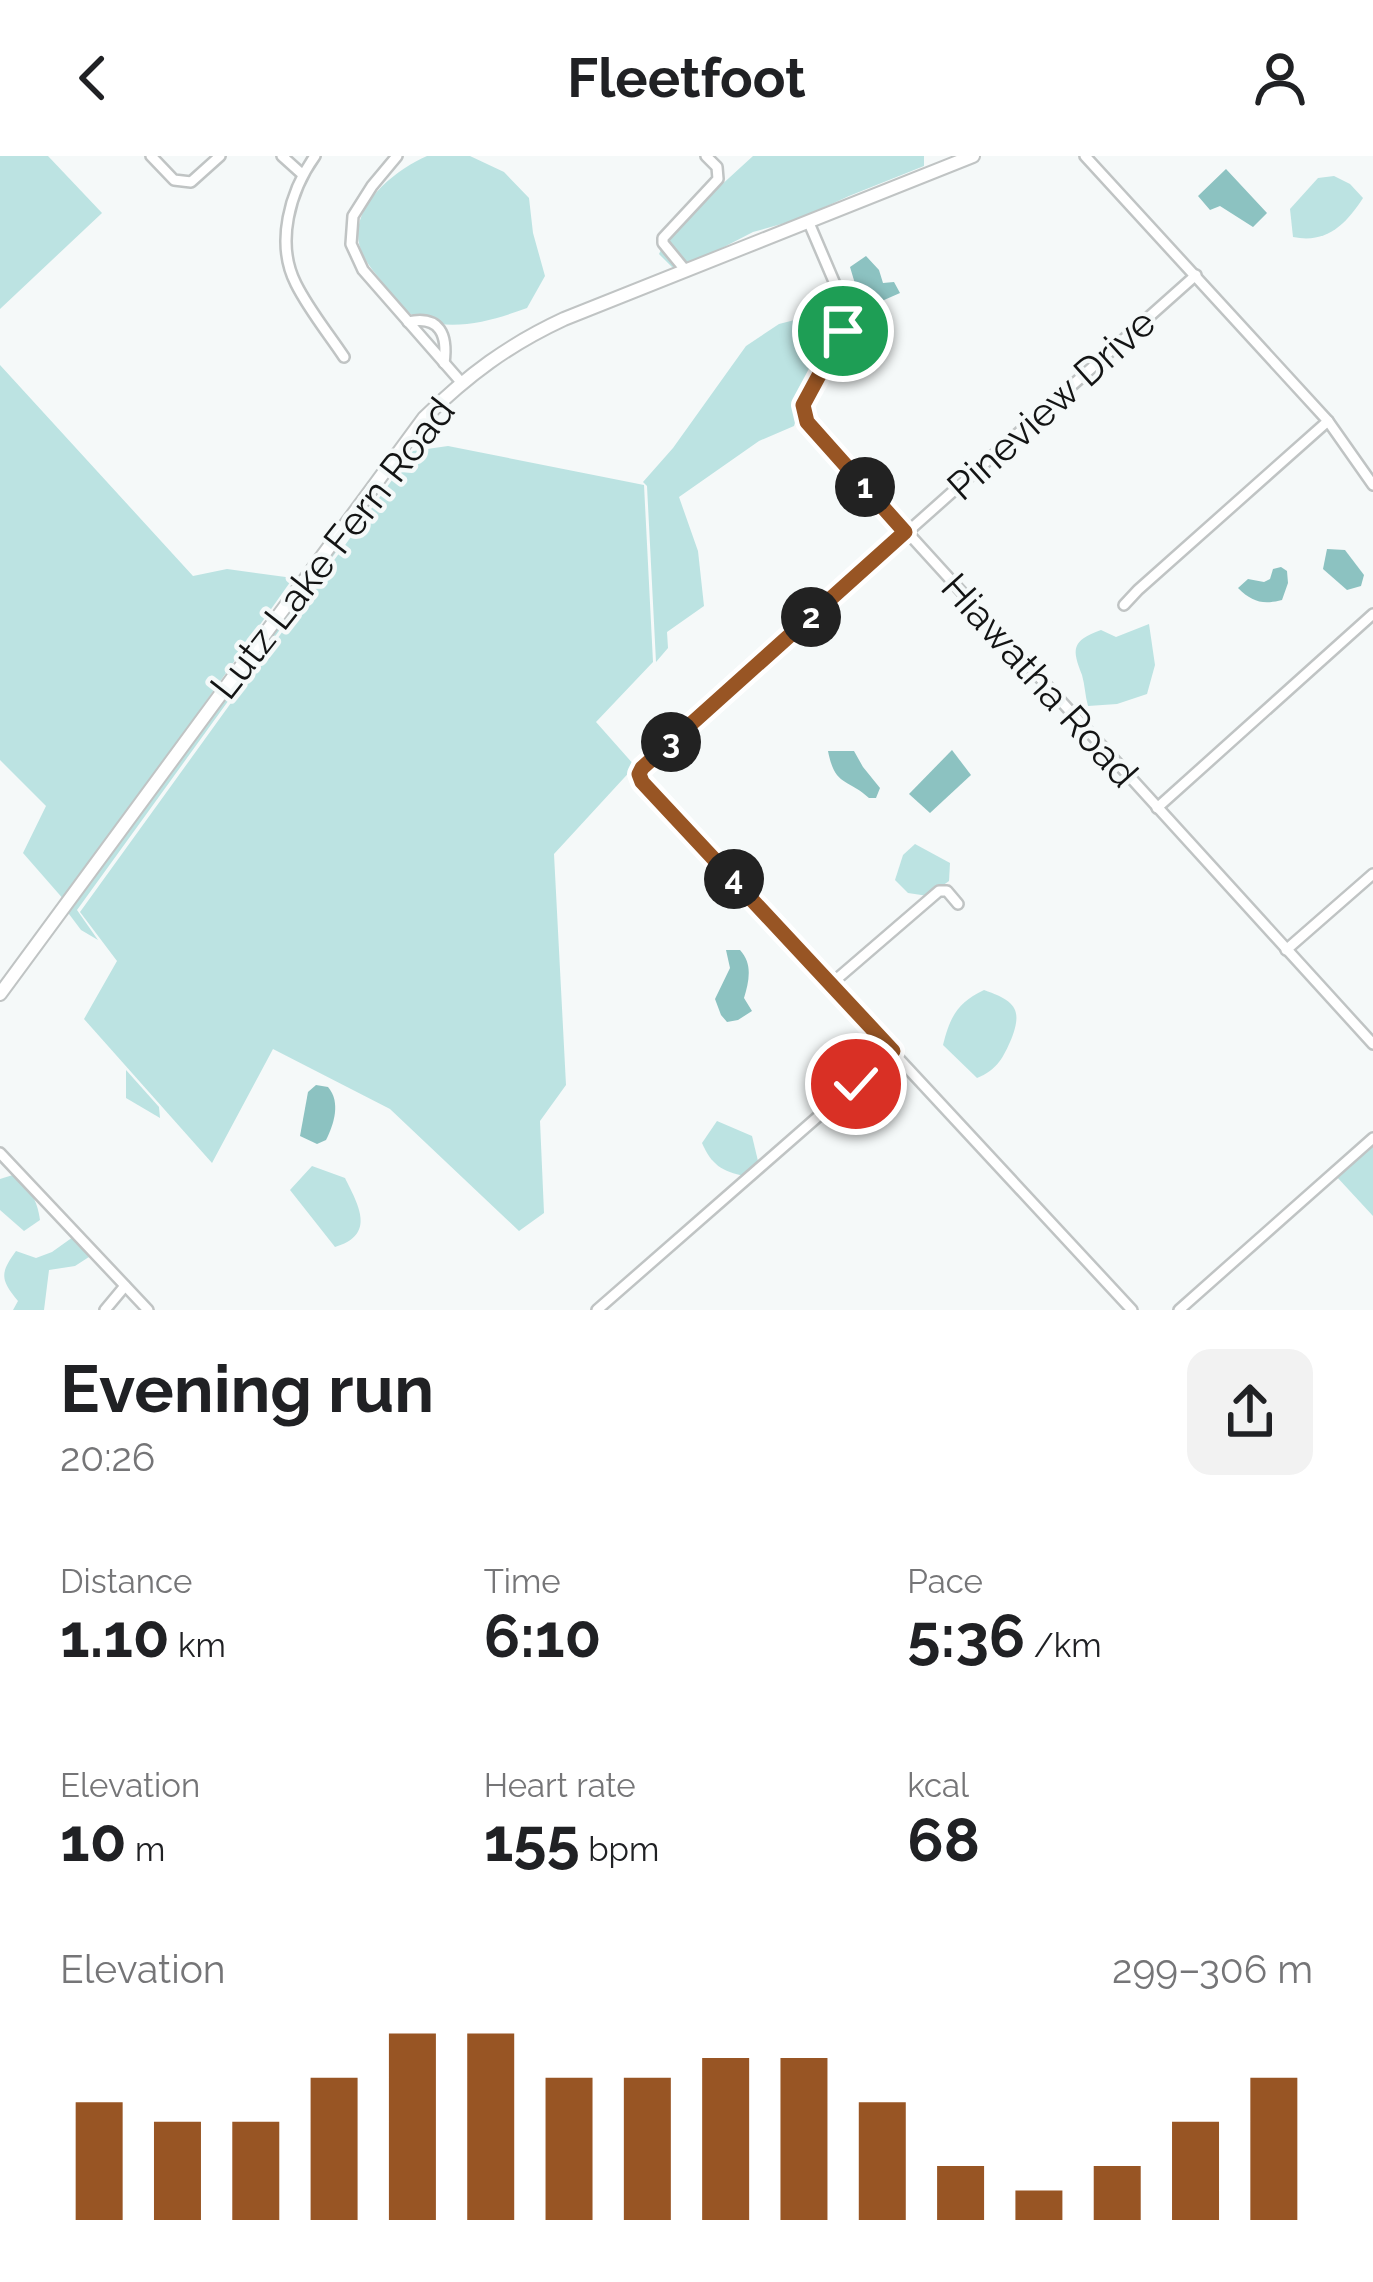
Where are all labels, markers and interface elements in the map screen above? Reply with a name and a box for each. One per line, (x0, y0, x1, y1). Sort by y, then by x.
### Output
icon: back (60, 45, 126, 111)
icon: person (1247, 45, 1313, 111)
text: Fleetfoot (567, 46, 806, 110)
pin (792, 280, 894, 382)
icon: arrive (810, 298, 876, 364)
street label: Pineview Drive (938, 299, 1164, 509)
street label: Lutz Lake Fern Road (200, 388, 464, 708)
pin: 1 (835, 457, 895, 517)
text: 1 (857, 467, 873, 506)
street label: Hiawatha Road (932, 564, 1148, 796)
pin: 2 (781, 587, 841, 647)
text: 2 (802, 597, 820, 636)
pin: 3 (641, 712, 701, 772)
text: 3 (662, 722, 680, 761)
pin: 4 (704, 849, 764, 909)
text: 4 (725, 859, 743, 898)
pin (805, 1033, 907, 1135)
icon: check (823, 1051, 889, 1117)
button: share (1187, 1349, 1313, 1475)
text: Evening run (60, 1350, 434, 1427)
text: 20:26 (60, 1434, 155, 1480)
text: Distance (60, 1562, 192, 1601)
text: Time (484, 1562, 561, 1601)
text: Pace (907, 1562, 983, 1601)
text: 1.10 (60, 1601, 170, 1671)
text: 6:10 (484, 1601, 601, 1671)
text: 5:36 (907, 1601, 1025, 1671)
text: km (170, 1626, 226, 1665)
text: /km (1025, 1626, 1101, 1665)
text: Elevation (60, 1766, 200, 1805)
text: Heart rate (484, 1766, 636, 1805)
text: kcal (907, 1766, 969, 1805)
text: 10 (60, 1805, 126, 1875)
text: 155 (484, 1805, 580, 1875)
text: 68 (907, 1805, 980, 1875)
text: m (126, 1830, 165, 1869)
text: bpm (580, 1830, 659, 1869)
text: Elevation (60, 1946, 226, 1992)
text: 299–306 m (1112, 1946, 1313, 1992)

